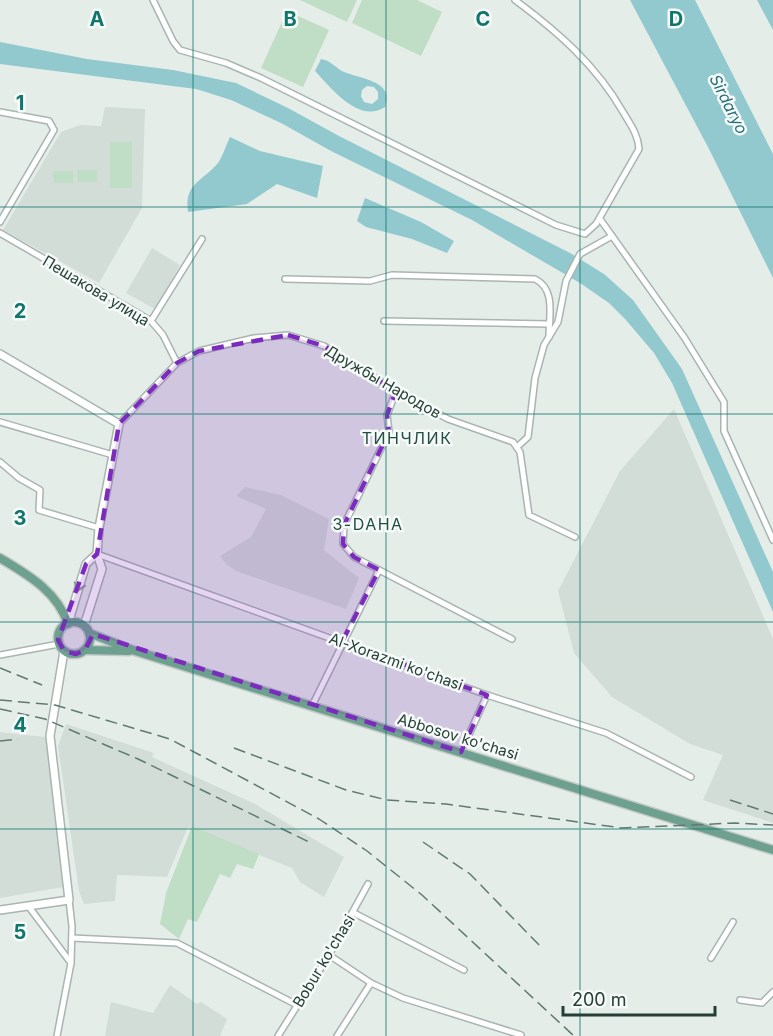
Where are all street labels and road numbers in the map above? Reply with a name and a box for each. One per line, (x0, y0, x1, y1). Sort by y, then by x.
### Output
street label: Пешакова улица (39, 251, 153, 330)
street label: Дружбы Народов (322, 341, 445, 422)
street label: Al-Xorazmi ko'chasi (327, 629, 466, 695)
street label: Abbosov ko'chasi (395, 709, 521, 764)
street label: Bobur ko'chasi (288, 911, 359, 1011)

